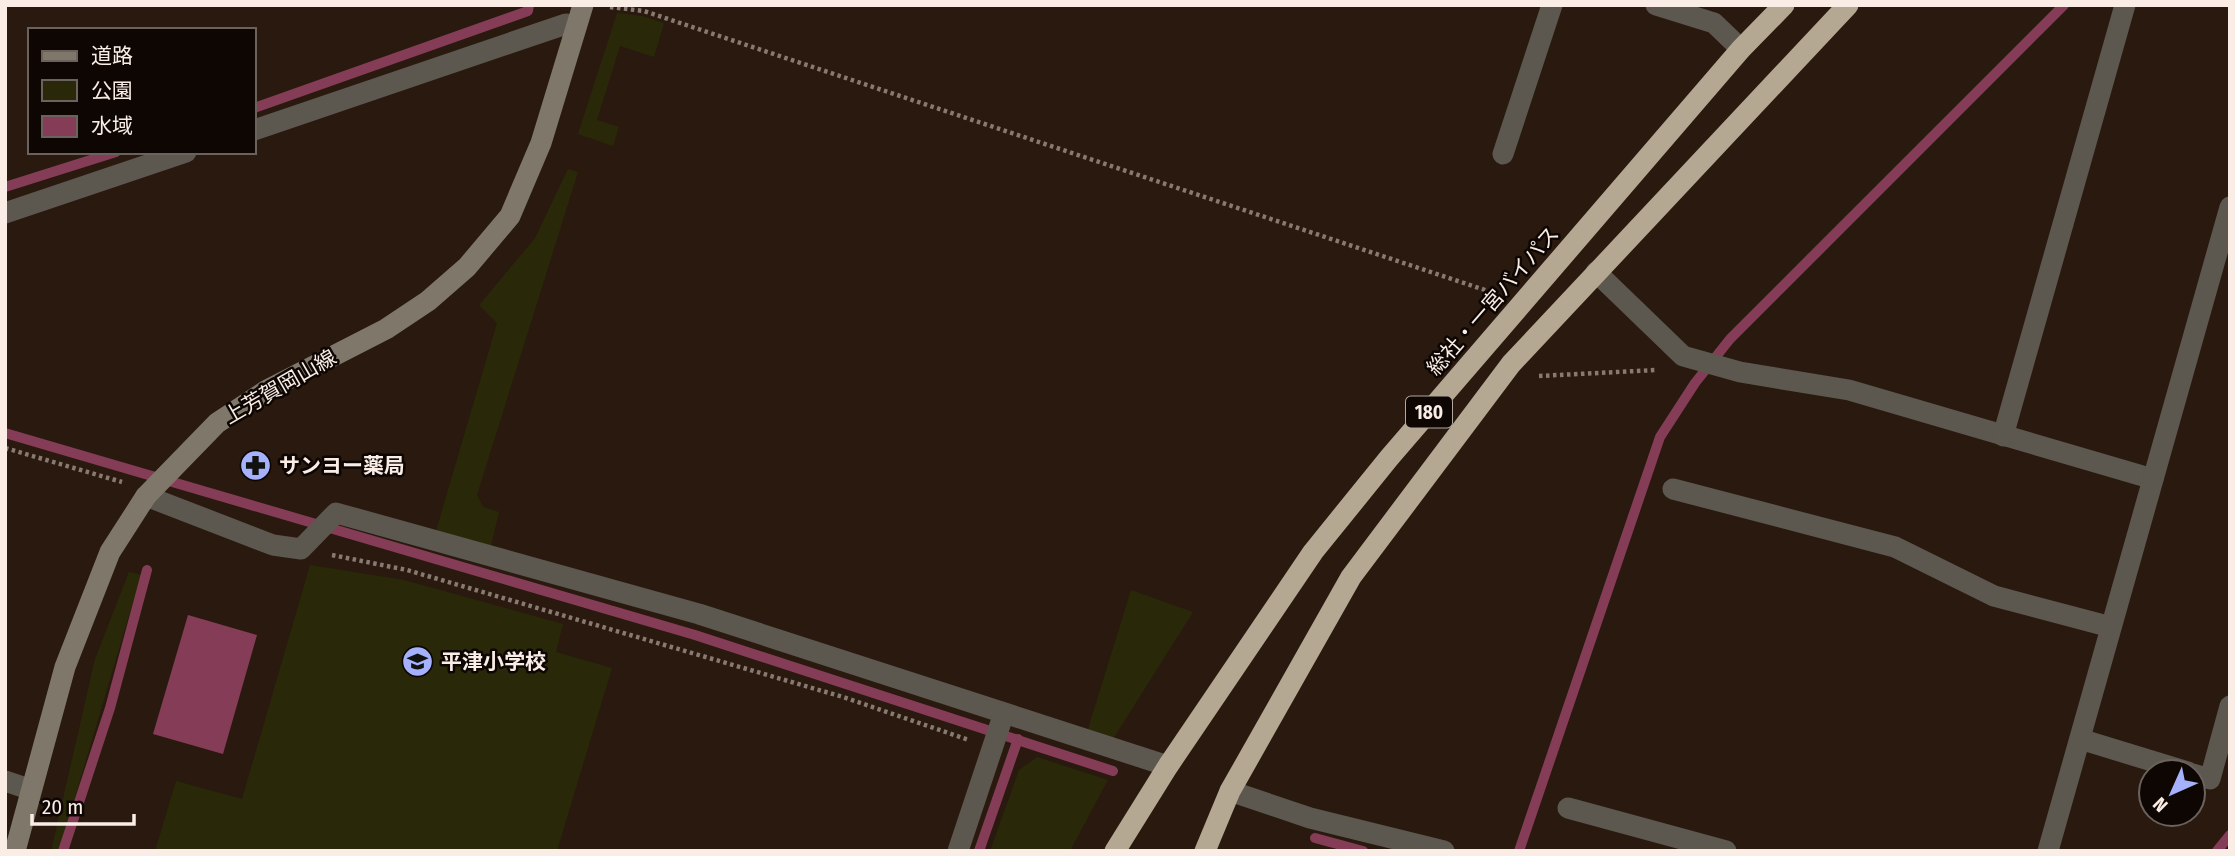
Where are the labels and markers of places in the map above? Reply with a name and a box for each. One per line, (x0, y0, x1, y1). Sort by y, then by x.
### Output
pharmacy icon: サンヨー薬局 (239, 449, 273, 483)
place label: サンヨー薬局 (279, 453, 405, 479)
school or university icon: 平津小学校 (401, 645, 435, 679)
place label: 平津小学校 (441, 649, 546, 675)

